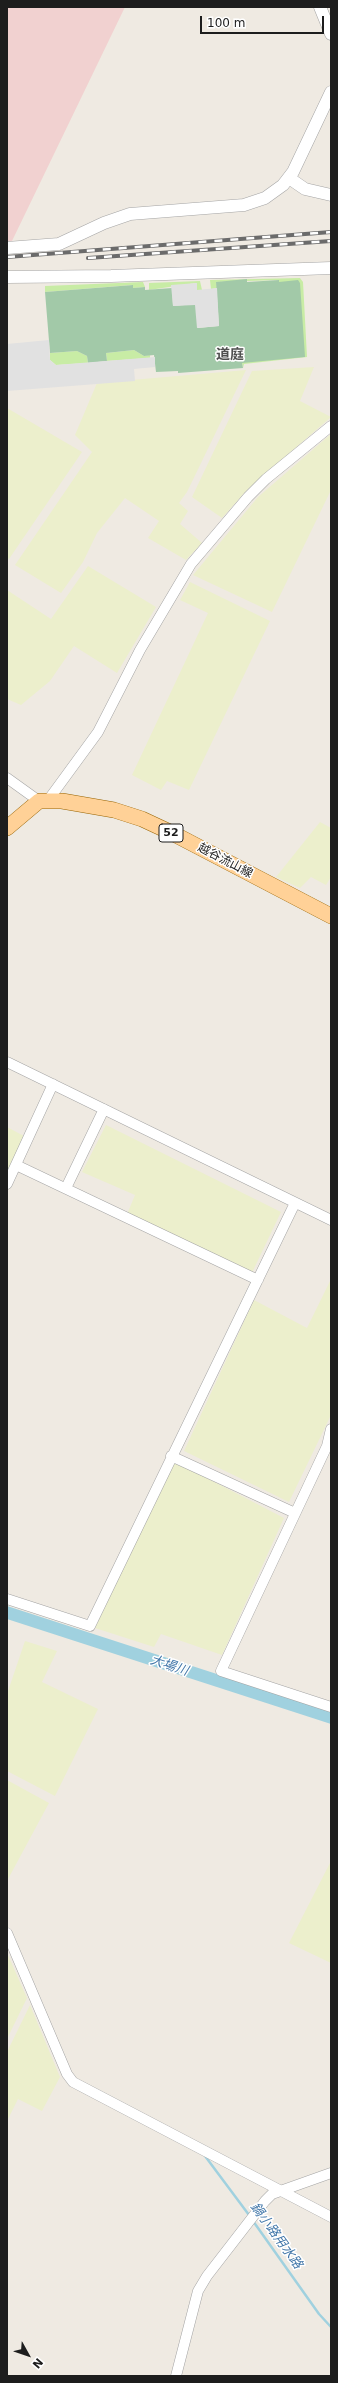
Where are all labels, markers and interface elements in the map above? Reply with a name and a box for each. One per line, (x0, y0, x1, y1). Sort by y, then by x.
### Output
scale bar (202, 8, 326, 34)
text: 100 m (207, 16, 245, 30)
district label: 道庭 (216, 347, 244, 363)
road number: 52 (159, 824, 183, 842)
street label: 越谷流山線 (195, 841, 255, 881)
water label: 大場川 (148, 1653, 190, 1679)
water label: 鍋小路用水路 (247, 2200, 305, 2272)
north arrow (8, 2335, 48, 2375)
text: N (30, 2355, 46, 2371)

